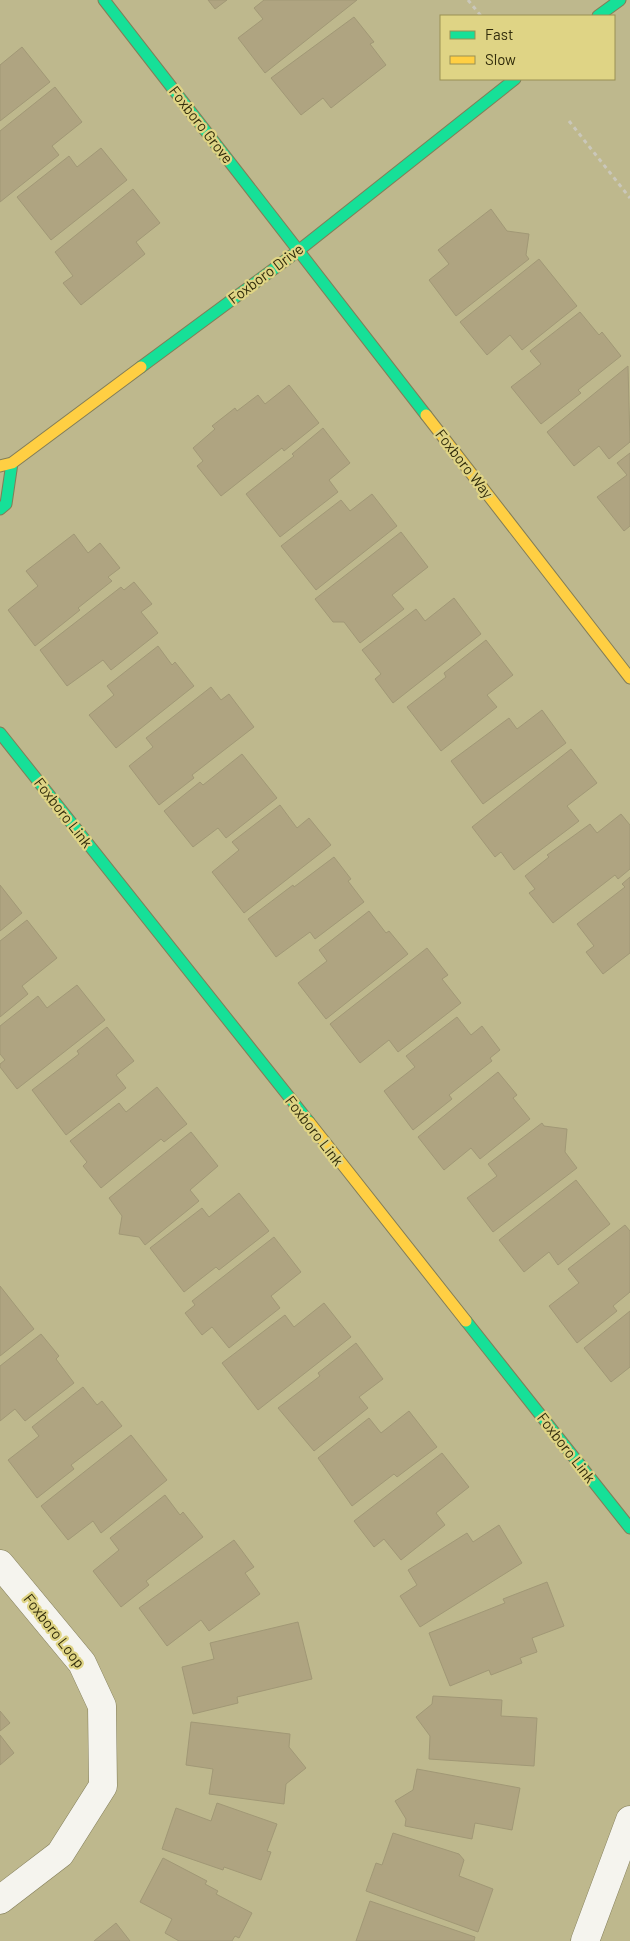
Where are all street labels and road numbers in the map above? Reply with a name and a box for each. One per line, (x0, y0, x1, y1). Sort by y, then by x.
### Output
street label: Foxboro Grove (166, 82, 238, 167)
street label: Foxboro Drive (224, 239, 306, 307)
street label: Foxboro Way (432, 425, 497, 502)
street label: Foxboro Link (31, 774, 97, 851)
street label: Foxboro Link (282, 1092, 348, 1169)
street label: Foxboro Link (534, 1409, 600, 1486)
street label: Foxboro Loop (20, 1590, 89, 1671)

